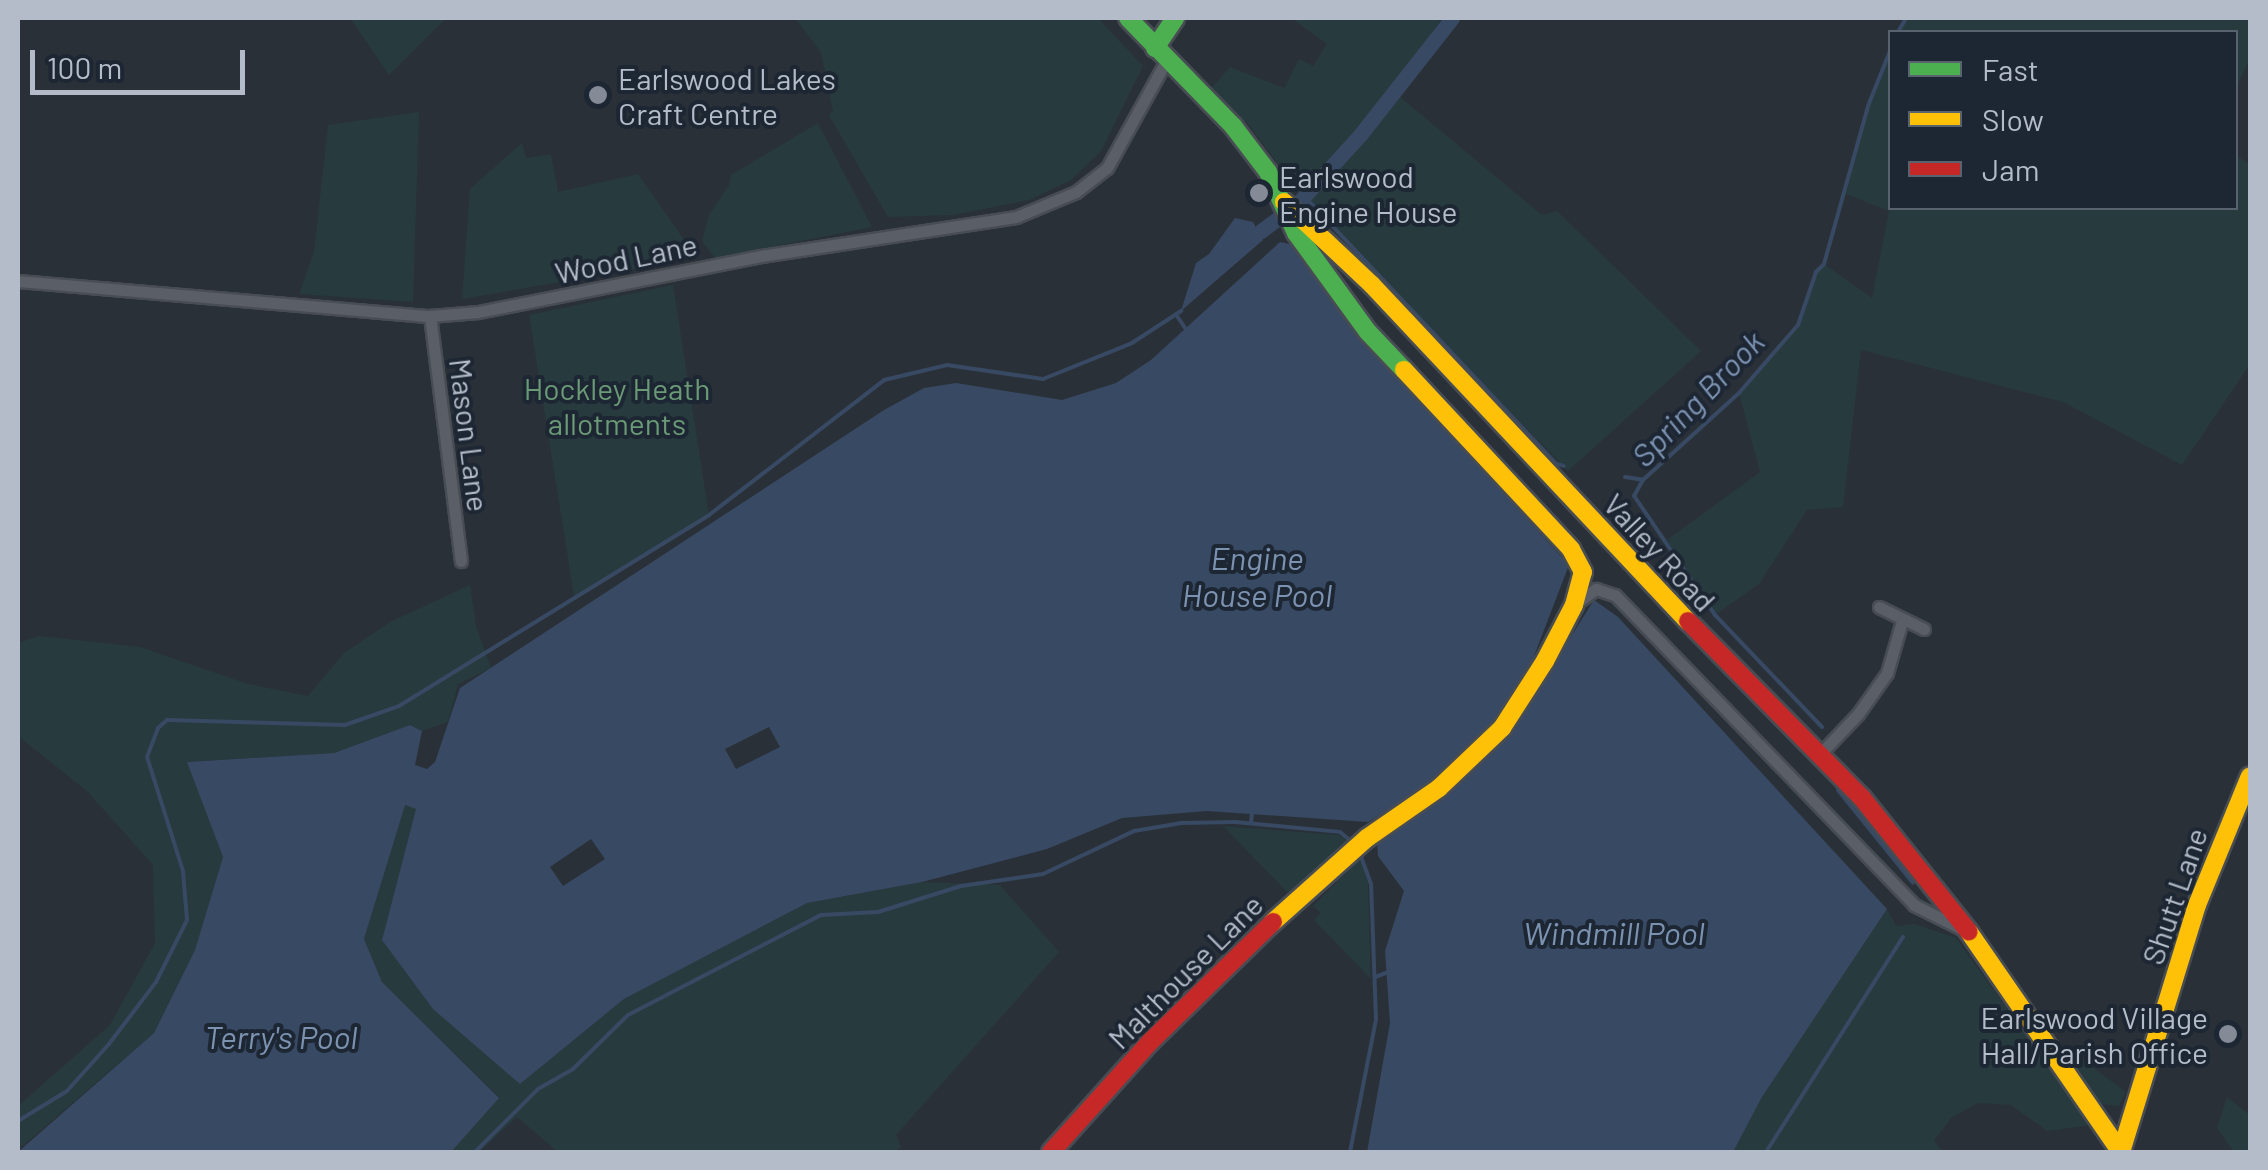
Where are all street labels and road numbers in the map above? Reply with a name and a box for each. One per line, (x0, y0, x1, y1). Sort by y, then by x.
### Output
street label: Wood Lane (552, 225, 700, 291)
street label: Mason Lane (443, 356, 497, 514)
street label: Valley Road (1597, 486, 1723, 618)
street label: Shutt Lane (2134, 823, 2214, 969)
street label: Malthouse Lane (1100, 886, 1270, 1056)

